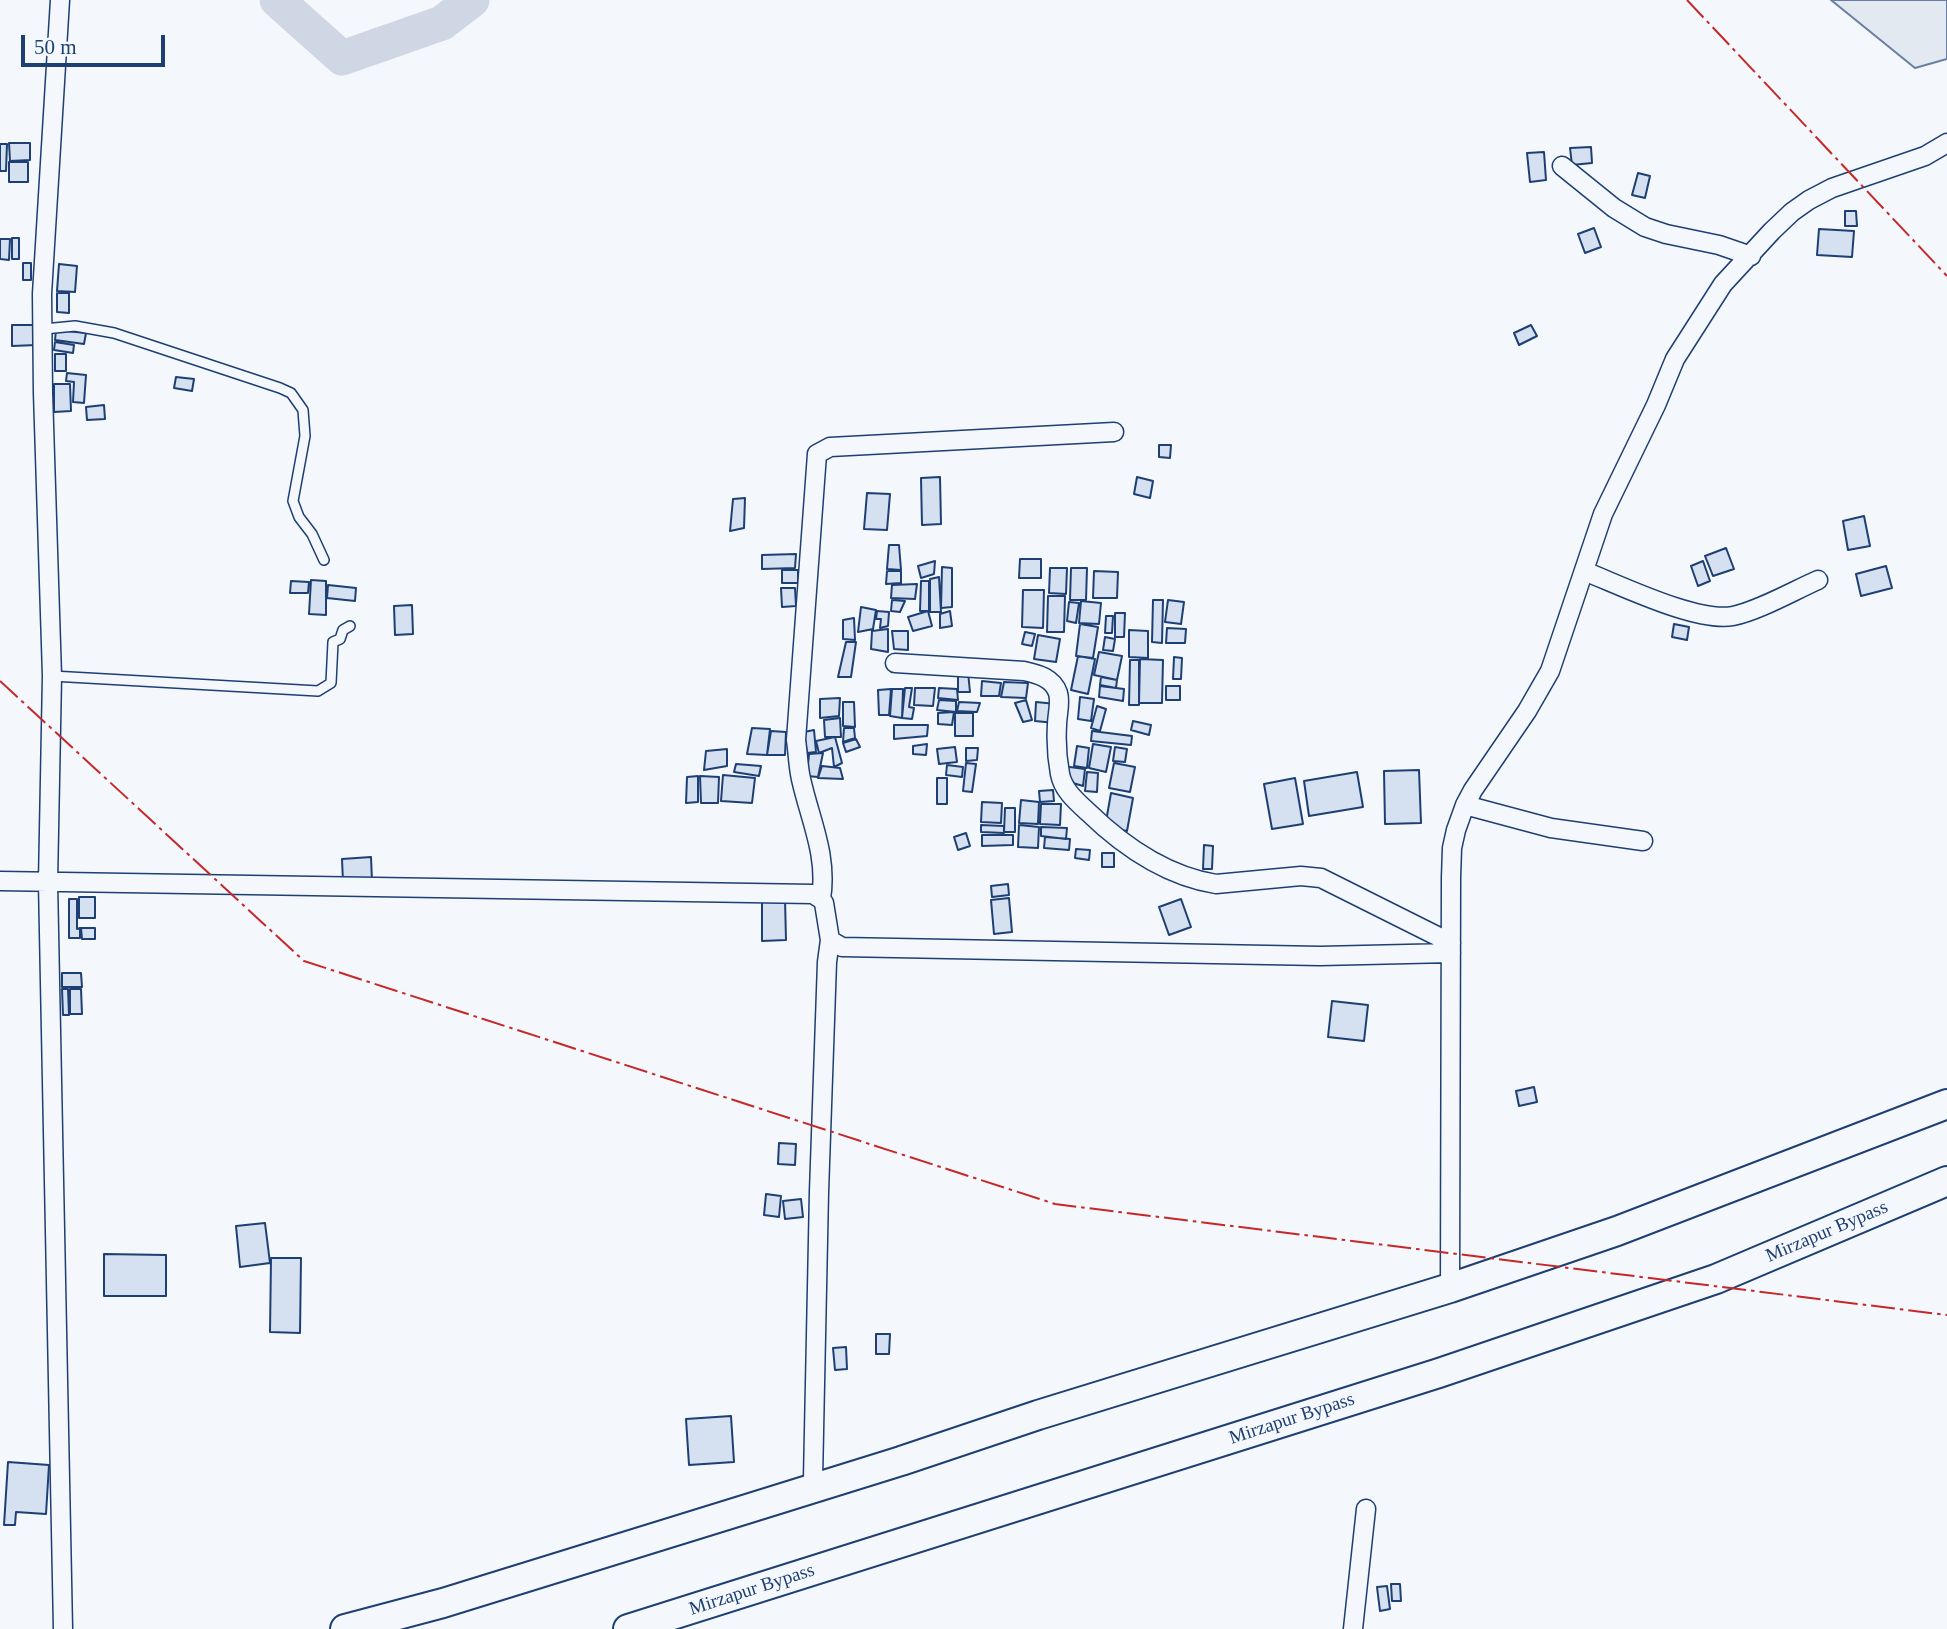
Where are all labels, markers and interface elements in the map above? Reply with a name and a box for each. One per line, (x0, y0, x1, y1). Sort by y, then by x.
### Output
scale bar (24, 21, 168, 65)
text: 50 m (34, 35, 77, 59)
street label: Mirzapur Bypass (1763, 1196, 1891, 1268)
street label: Mirzapur Bypass (1226, 1388, 1358, 1450)
street label: Mirzapur Bypass (686, 1559, 818, 1621)

